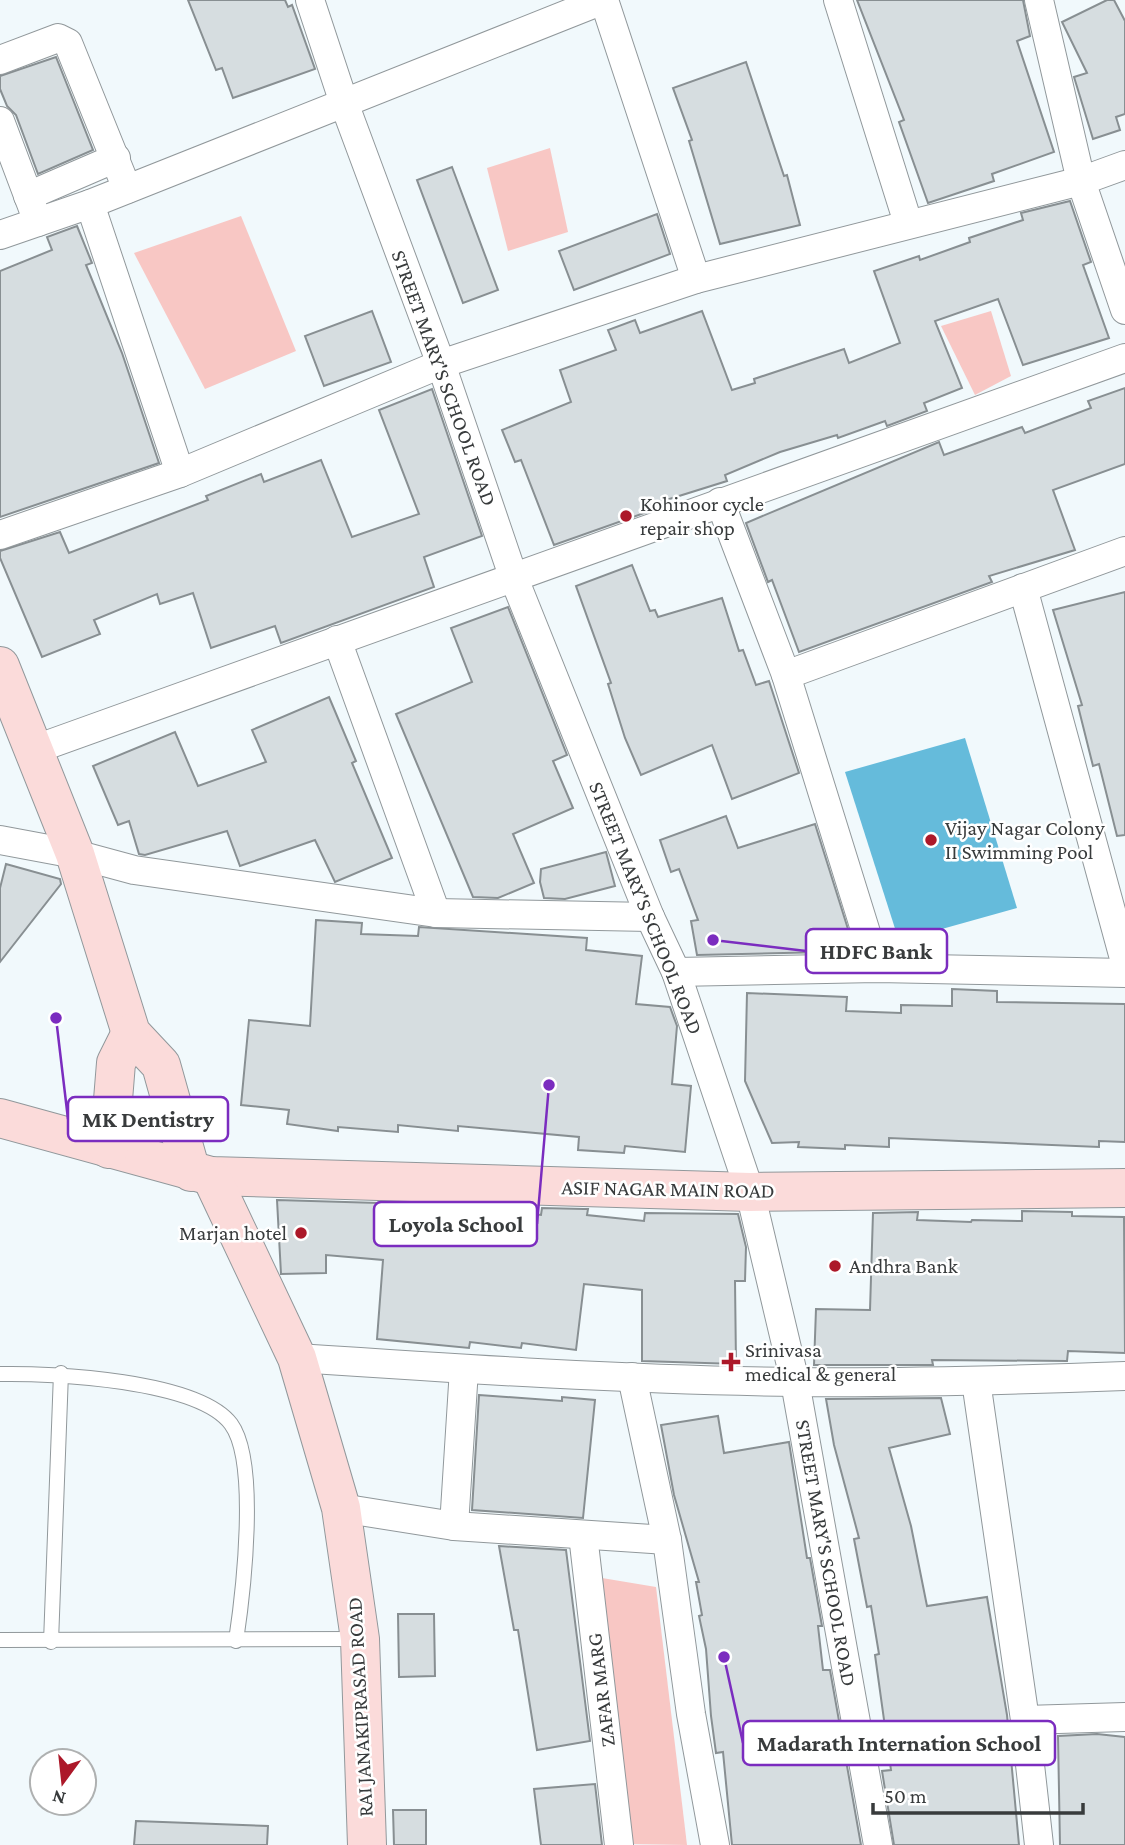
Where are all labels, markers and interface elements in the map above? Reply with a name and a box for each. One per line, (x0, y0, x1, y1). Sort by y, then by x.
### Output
street label: STREET MARY'S SCHOOL ROAD (386, 247, 502, 509)
place label: Kohinoor cycle repair shop (640, 492, 764, 540)
marker: Kohinoor cycle repair shop (618, 508, 634, 524)
street label: STREET MARY'S SCHOOL ROAD (584, 778, 708, 1038)
place label: Vijay Nagar Colony II Swimming Pool (945, 816, 1105, 864)
marker: Vijay Nagar Colony II Swimming Pool (923, 832, 939, 848)
callout: HDFC Bank (806, 929, 947, 973)
text: HDFC Bank (820, 938, 933, 964)
callout: MK Dentistry (68, 1097, 228, 1141)
text: MK Dentistry (82, 1106, 215, 1132)
street label: ASIF NAGAR MAIN ROAD (561, 1175, 775, 1203)
callout: Loyola School (374, 1202, 537, 1246)
text: Loyola School (389, 1211, 524, 1237)
place label: Marjan hotel (179, 1221, 287, 1245)
marker: Marjan hotel (293, 1225, 309, 1241)
place label: Andhra Bank (849, 1254, 958, 1278)
marker: Andhra Bank (827, 1258, 843, 1274)
place label: Srinivasa medical & general (745, 1338, 896, 1386)
marker: Srinivasa medical & general (723, 1354, 739, 1370)
street label: STREET MARY'S SCHOOL ROAD (791, 1418, 861, 1688)
street label: RAI JANAKIPRASAD ROAD (342, 1597, 378, 1817)
street label: ZAFAR MARG (582, 1632, 620, 1748)
callout: Madarath Internation School (743, 1721, 1055, 1765)
text: Madarath Internation School (757, 1730, 1041, 1756)
north arrow (28, 1747, 98, 1817)
scale bar (873, 1772, 1083, 1816)
text: 50 m (884, 1784, 927, 1808)
text: N (50, 1786, 68, 1810)

